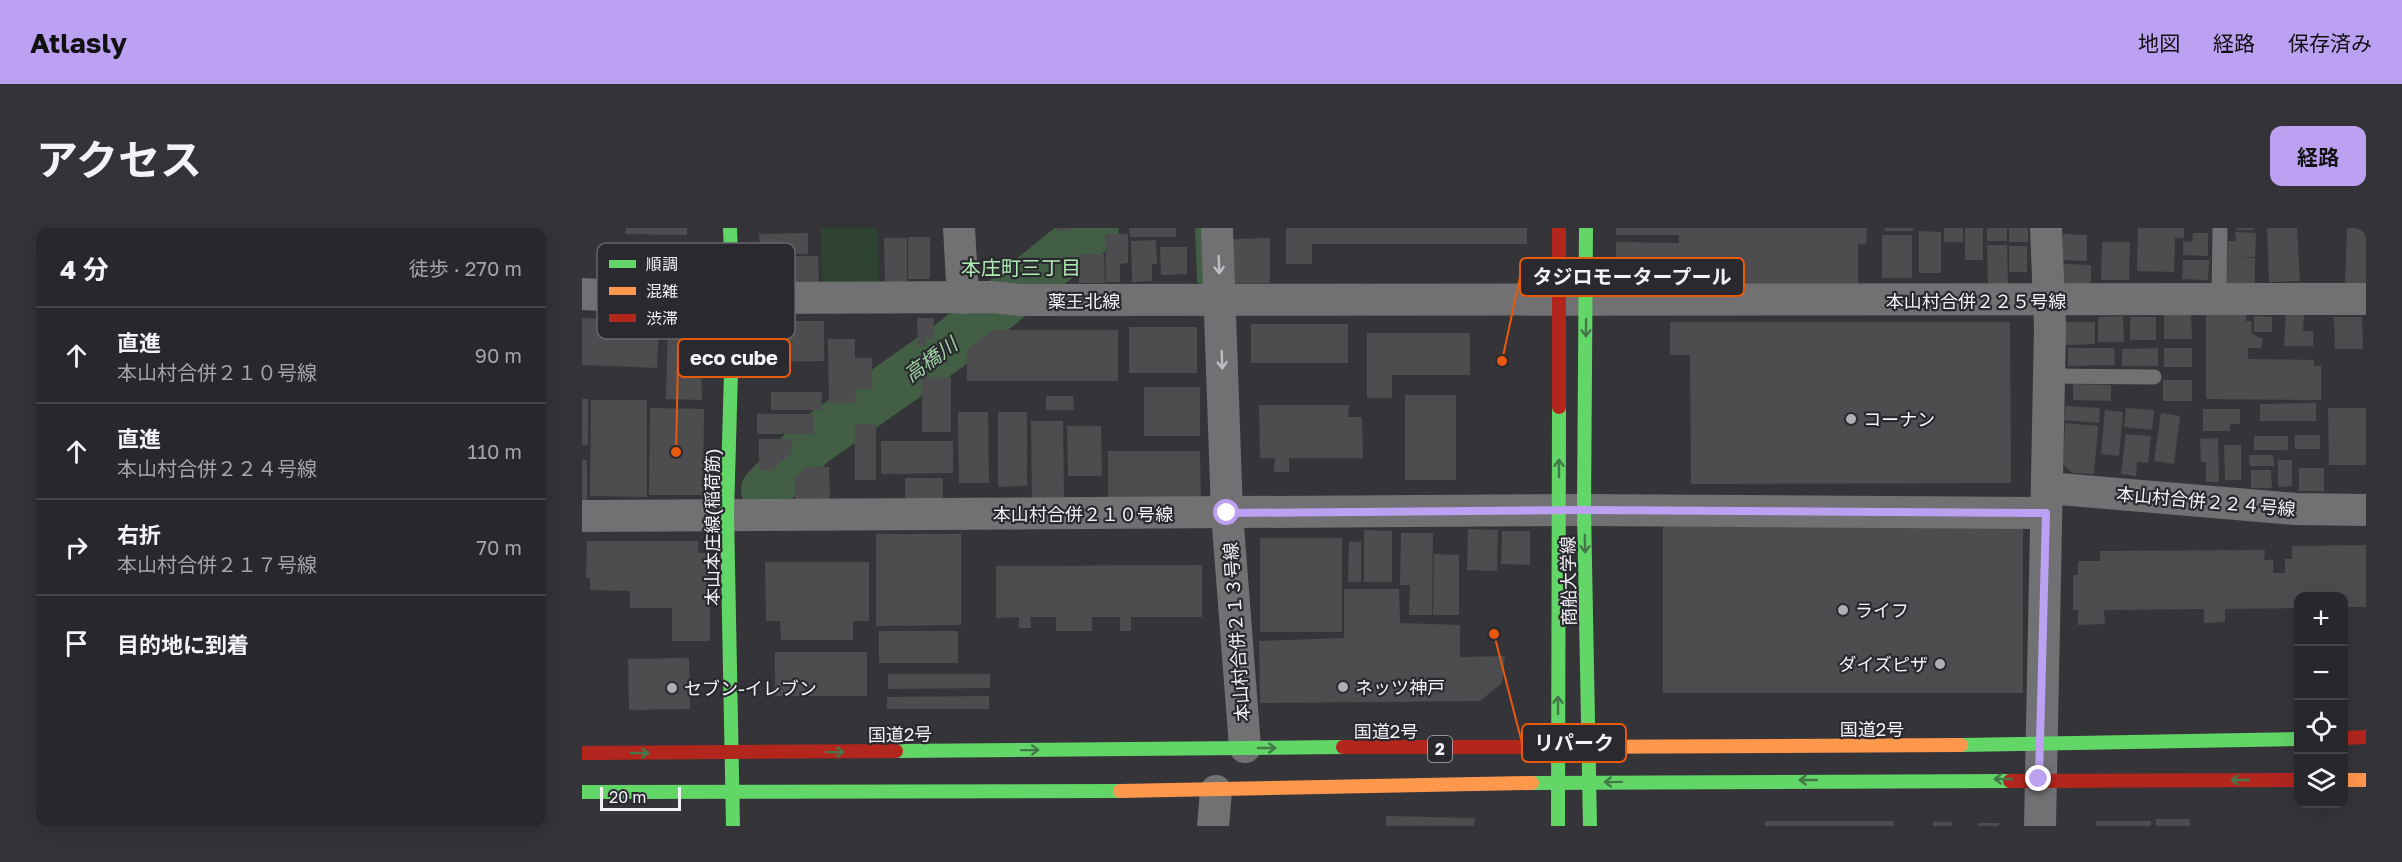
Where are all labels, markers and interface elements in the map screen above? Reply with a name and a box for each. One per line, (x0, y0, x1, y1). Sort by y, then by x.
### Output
text: Atlasly (30, 26, 127, 59)
text: 地図 (2138, 30, 2180, 56)
text: 経路 (2213, 30, 2255, 56)
text: 保存済み (2288, 30, 2372, 56)
button: 経路 (2270, 126, 2366, 186)
text: アクセス (36, 134, 202, 184)
legend (597, 243, 795, 339)
text: 4 分 (60, 254, 109, 285)
text: 順調 (646, 254, 678, 274)
one-way arrow (1213, 254, 1224, 274)
district label: 本庄町三丁目 (961, 255, 1081, 279)
text: 徒歩 · 270 m (409, 256, 522, 280)
callout: タジロモータープール (1520, 258, 1744, 296)
text: タジロモータープール (1533, 264, 1731, 288)
text: 混雑 (646, 281, 678, 301)
street label: 薬王北線 (1048, 290, 1120, 312)
street label: 本山村合併２２５号線 (1886, 290, 2066, 312)
text: 渋滞 (646, 308, 678, 328)
one-way arrow (1580, 318, 1592, 338)
text: 直進 (117, 329, 161, 356)
water label: 高橋川 (899, 330, 963, 386)
icon: ahead (60, 339, 93, 372)
callout: eco cube (678, 339, 790, 377)
text: 90 m (475, 343, 522, 367)
text: eco cube (690, 345, 778, 369)
one-way arrow (1216, 349, 1228, 369)
text: 本山村合併２１０号線 (117, 360, 317, 384)
place label: コーナン (1863, 408, 1935, 430)
marker: コーナン (1844, 412, 1858, 426)
text: 直進 (117, 425, 161, 452)
icon: ahead (60, 435, 93, 468)
text: 110 m (468, 439, 522, 463)
street label: 本山本庄線(稲荷筋) (701, 448, 723, 606)
text: 本山村合併２２４号線 (117, 456, 317, 480)
one-way arrow (1553, 458, 1565, 478)
street label: 本山村合併２２４号線 (2115, 482, 2297, 520)
route start (1213, 499, 1239, 525)
street label: 本山村合併２１０号線 (993, 503, 1173, 525)
text: 右折 (117, 521, 161, 548)
icon: right (60, 531, 93, 564)
one-way arrow (1579, 534, 1591, 554)
text: 70 m (476, 535, 522, 559)
street label: 商船大学線 (1556, 536, 1580, 626)
street label: 本山村合併２１３号線 (1219, 541, 1253, 723)
text: 本山村合併２１７号線 (117, 552, 317, 576)
map controls (2294, 592, 2348, 808)
button: + (2294, 592, 2348, 646)
place label: ライフ (1855, 599, 1909, 621)
marker: ライフ (1836, 603, 1850, 617)
icon: arrive (60, 627, 93, 660)
text: 目的地に到着 (117, 631, 249, 658)
button: − (2294, 646, 2348, 700)
place label: ダイズピザ (1839, 653, 1928, 675)
marker: ダイズピザ (1933, 657, 1947, 671)
place label: ネッツ神戸 (1355, 676, 1445, 698)
place label: セブン-イレブン (684, 677, 817, 699)
marker: ネッツ神戸 (1336, 680, 1350, 694)
marker: セブン-イレブン (665, 681, 679, 695)
one-way arrow (1552, 695, 1564, 715)
button: locate (2294, 700, 2348, 754)
street label: 国道2号 (1840, 718, 1904, 740)
street label: 国道2号 (1354, 720, 1418, 742)
street label: 国道2号 (868, 722, 932, 746)
callout: リパーク (1522, 724, 1626, 762)
text: リパーク (1534, 730, 1614, 754)
road number: 2 (1428, 736, 1452, 762)
one-way arrow (1257, 742, 1277, 754)
one-way arrow (1020, 744, 1040, 756)
one-way arrow (825, 747, 845, 758)
one-way arrow (630, 748, 650, 759)
button: layers (2294, 754, 2348, 808)
route end (2025, 765, 2051, 791)
one-way arrow (1994, 773, 2014, 785)
one-way arrow (1799, 774, 1819, 786)
one-way arrow (2231, 774, 2251, 786)
one-way arrow (1604, 776, 1624, 788)
scale bar (600, 784, 681, 812)
text: 20 m (609, 787, 646, 807)

